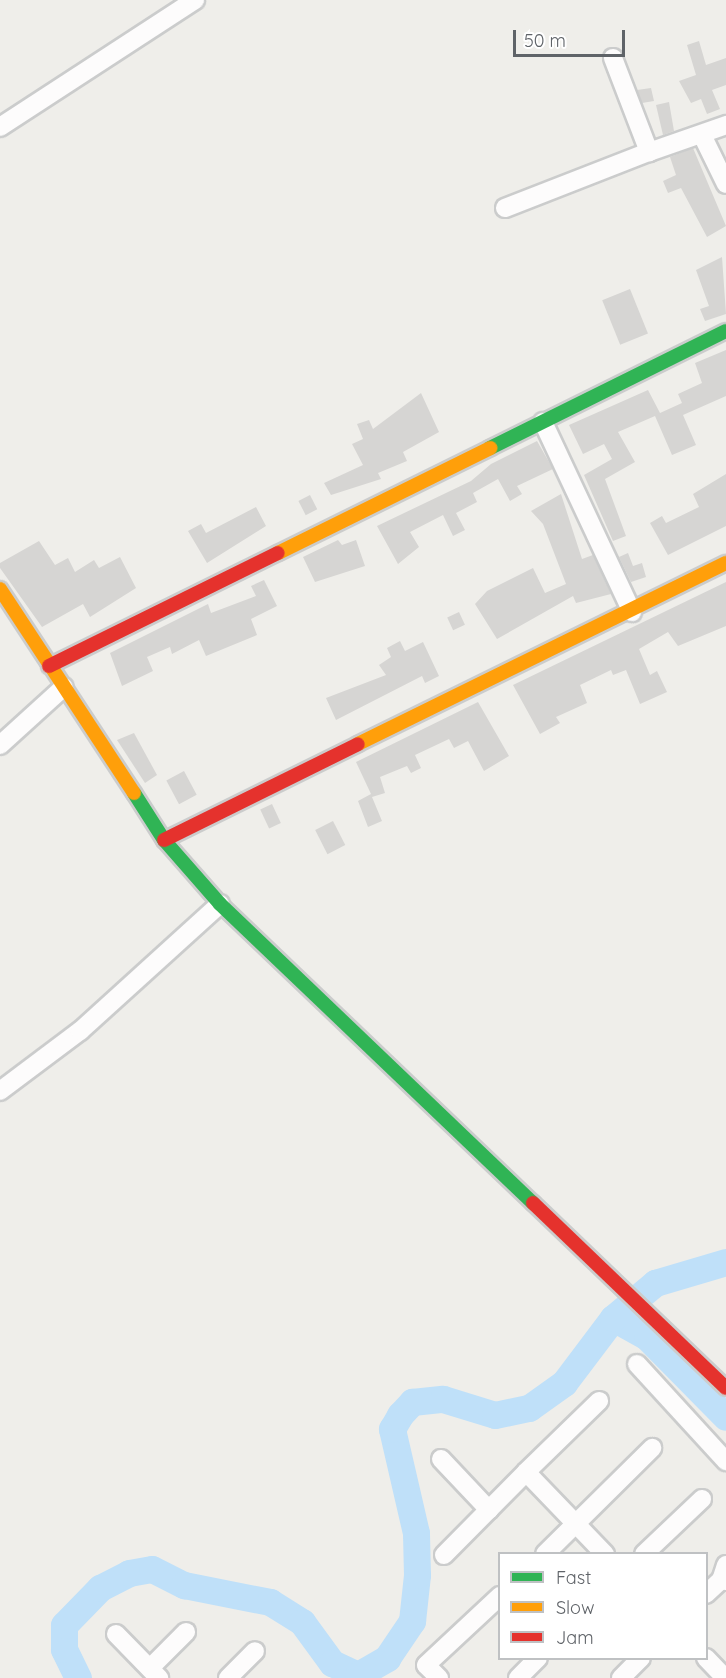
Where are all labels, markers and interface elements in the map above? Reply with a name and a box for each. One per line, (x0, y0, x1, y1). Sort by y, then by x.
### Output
scale bar (516, 18, 628, 56)
text: 50 m (524, 29, 566, 52)
legend (498, 1552, 708, 1660)
text: Fast (556, 1566, 591, 1589)
text: Slow (556, 1596, 594, 1619)
text: Jam (556, 1626, 594, 1649)

